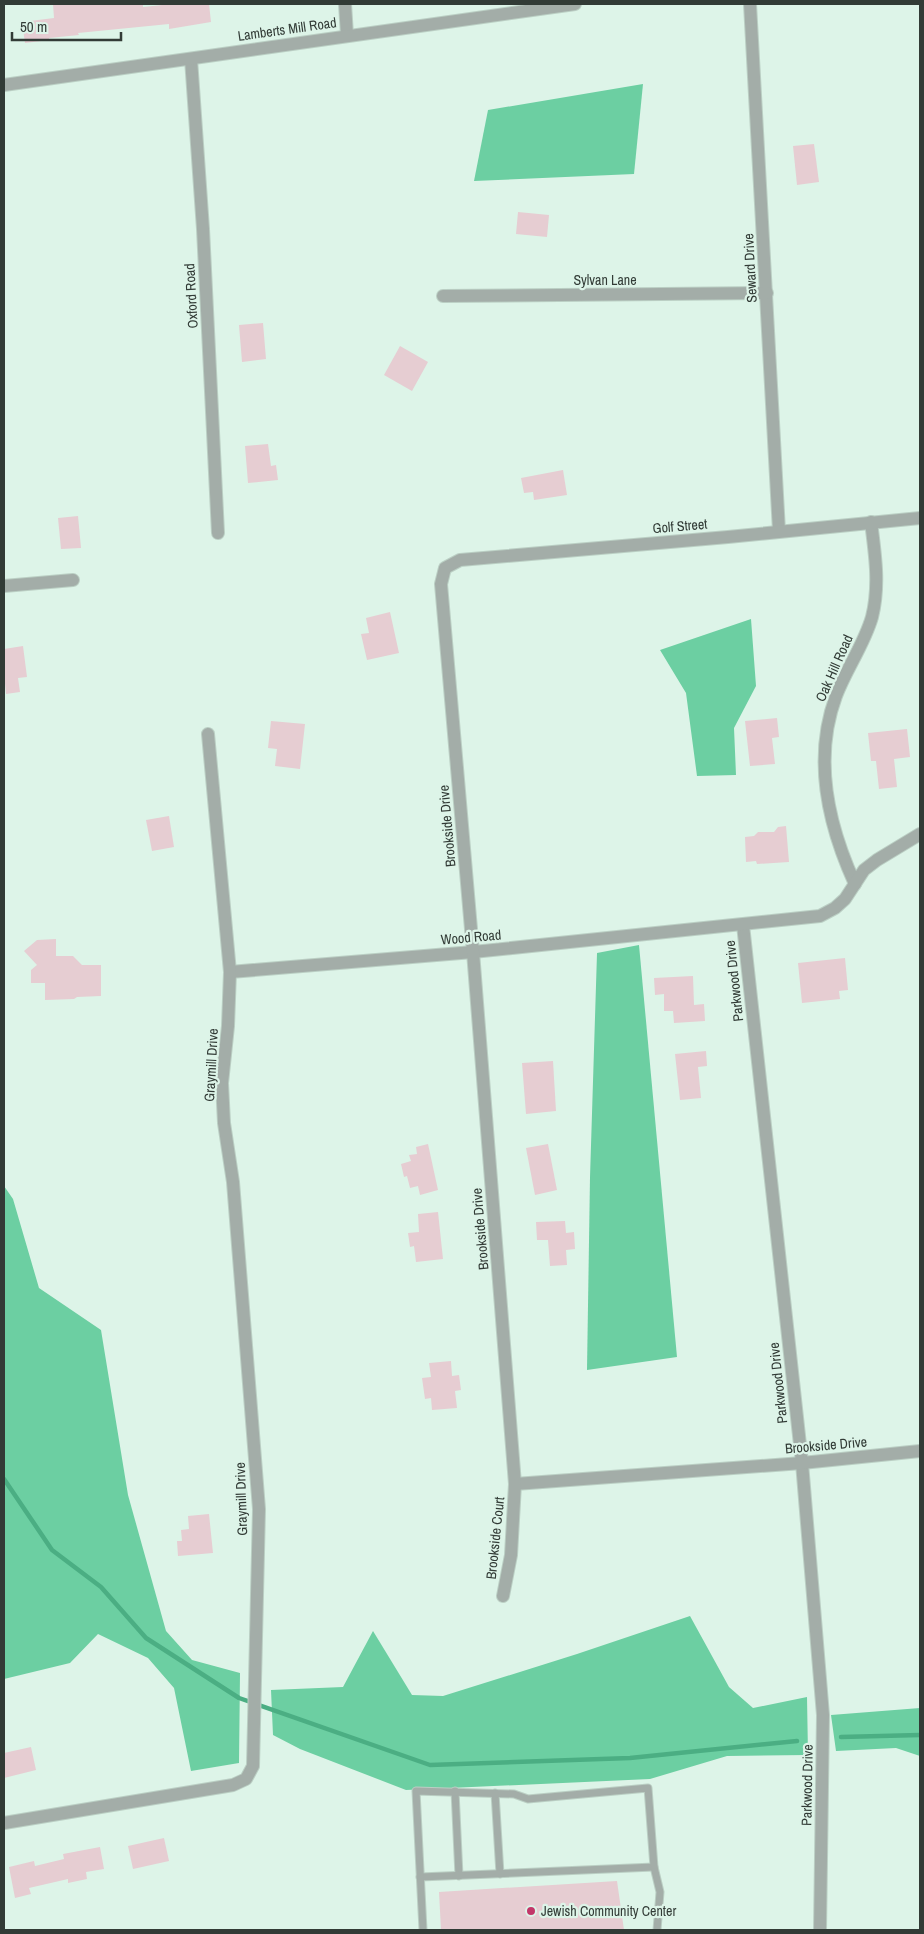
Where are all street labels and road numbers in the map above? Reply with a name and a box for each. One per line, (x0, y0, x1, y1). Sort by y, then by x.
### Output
street label: Lamberts Mill Road (236, 13, 338, 45)
street label: Seward Drive (739, 233, 761, 303)
street label: Oxford Road (180, 263, 202, 329)
street label: Sylvan Lane (573, 271, 637, 289)
street label: Golf Street (652, 515, 708, 537)
street label: Oak Hill Road (811, 632, 857, 704)
street label: Brookside Drive (434, 784, 460, 868)
street label: Wood Road (440, 925, 502, 949)
street label: Parkwood Drive (721, 939, 747, 1023)
street label: Graymill Drive (200, 1028, 222, 1102)
street label: Brookside Drive (467, 1187, 493, 1271)
street label: Parkwood Drive (765, 1341, 791, 1425)
street label: Brookside Drive (784, 1432, 868, 1458)
street label: Graymill Drive (231, 1462, 251, 1536)
street label: Brookside Court (482, 1496, 508, 1580)
street label: Parkwood Drive (797, 1744, 817, 1826)

